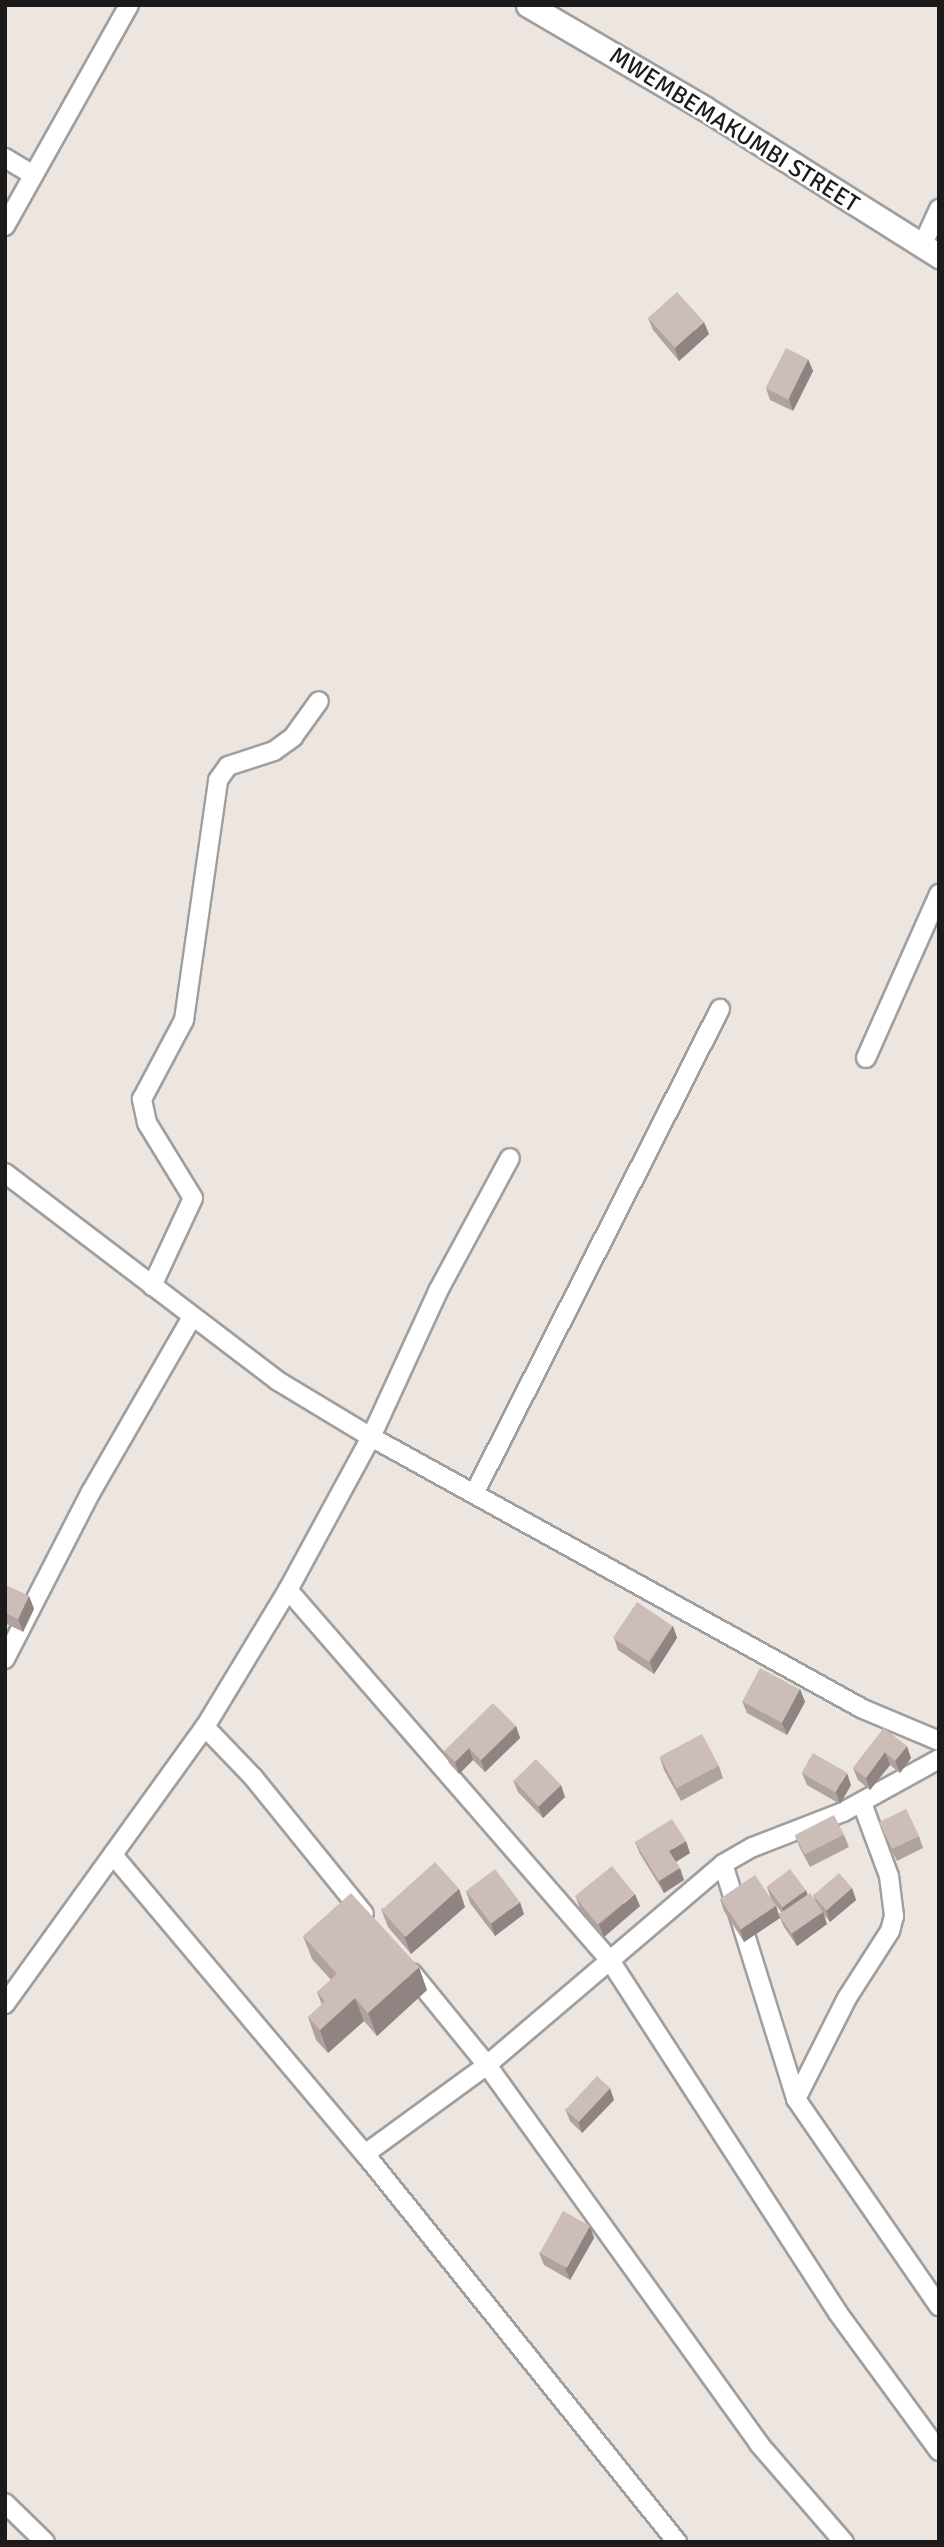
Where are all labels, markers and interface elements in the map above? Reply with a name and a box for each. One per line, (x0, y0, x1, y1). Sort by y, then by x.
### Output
street label: MWEMBEMAKUMBI STREET (604, 41, 864, 219)

